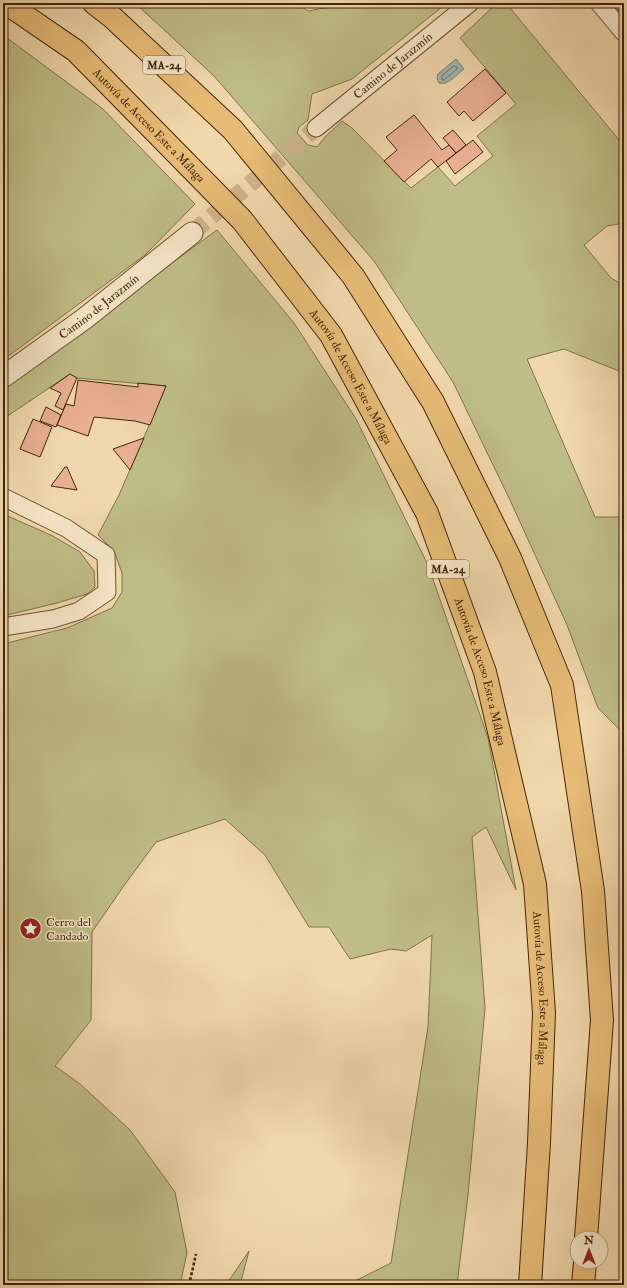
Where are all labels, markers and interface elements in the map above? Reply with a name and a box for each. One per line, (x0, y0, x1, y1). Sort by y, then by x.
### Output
street label: Camino de Jarazmín (350, 29, 435, 102)
road number: MA-24 (143, 56, 185, 74)
street label: Autovía de Acceso Este a Málaga (89, 64, 209, 186)
street label: Camino de Jarazmín (56, 271, 142, 342)
street label: Autovía de Acceso Este a Málaga (305, 305, 396, 448)
road number: MA-24 (427, 560, 469, 578)
street label: Autovía de Acceso Este a Málaga (451, 594, 510, 748)
street label: Autovía de Acceso Este a Málaga (529, 910, 552, 1067)
place label: Cerro del Candado (46, 915, 91, 944)
place icon: Cerro del Candado (17, 916, 43, 942)
north arrow (569, 1230, 609, 1270)
text: N (583, 1234, 595, 1247)

